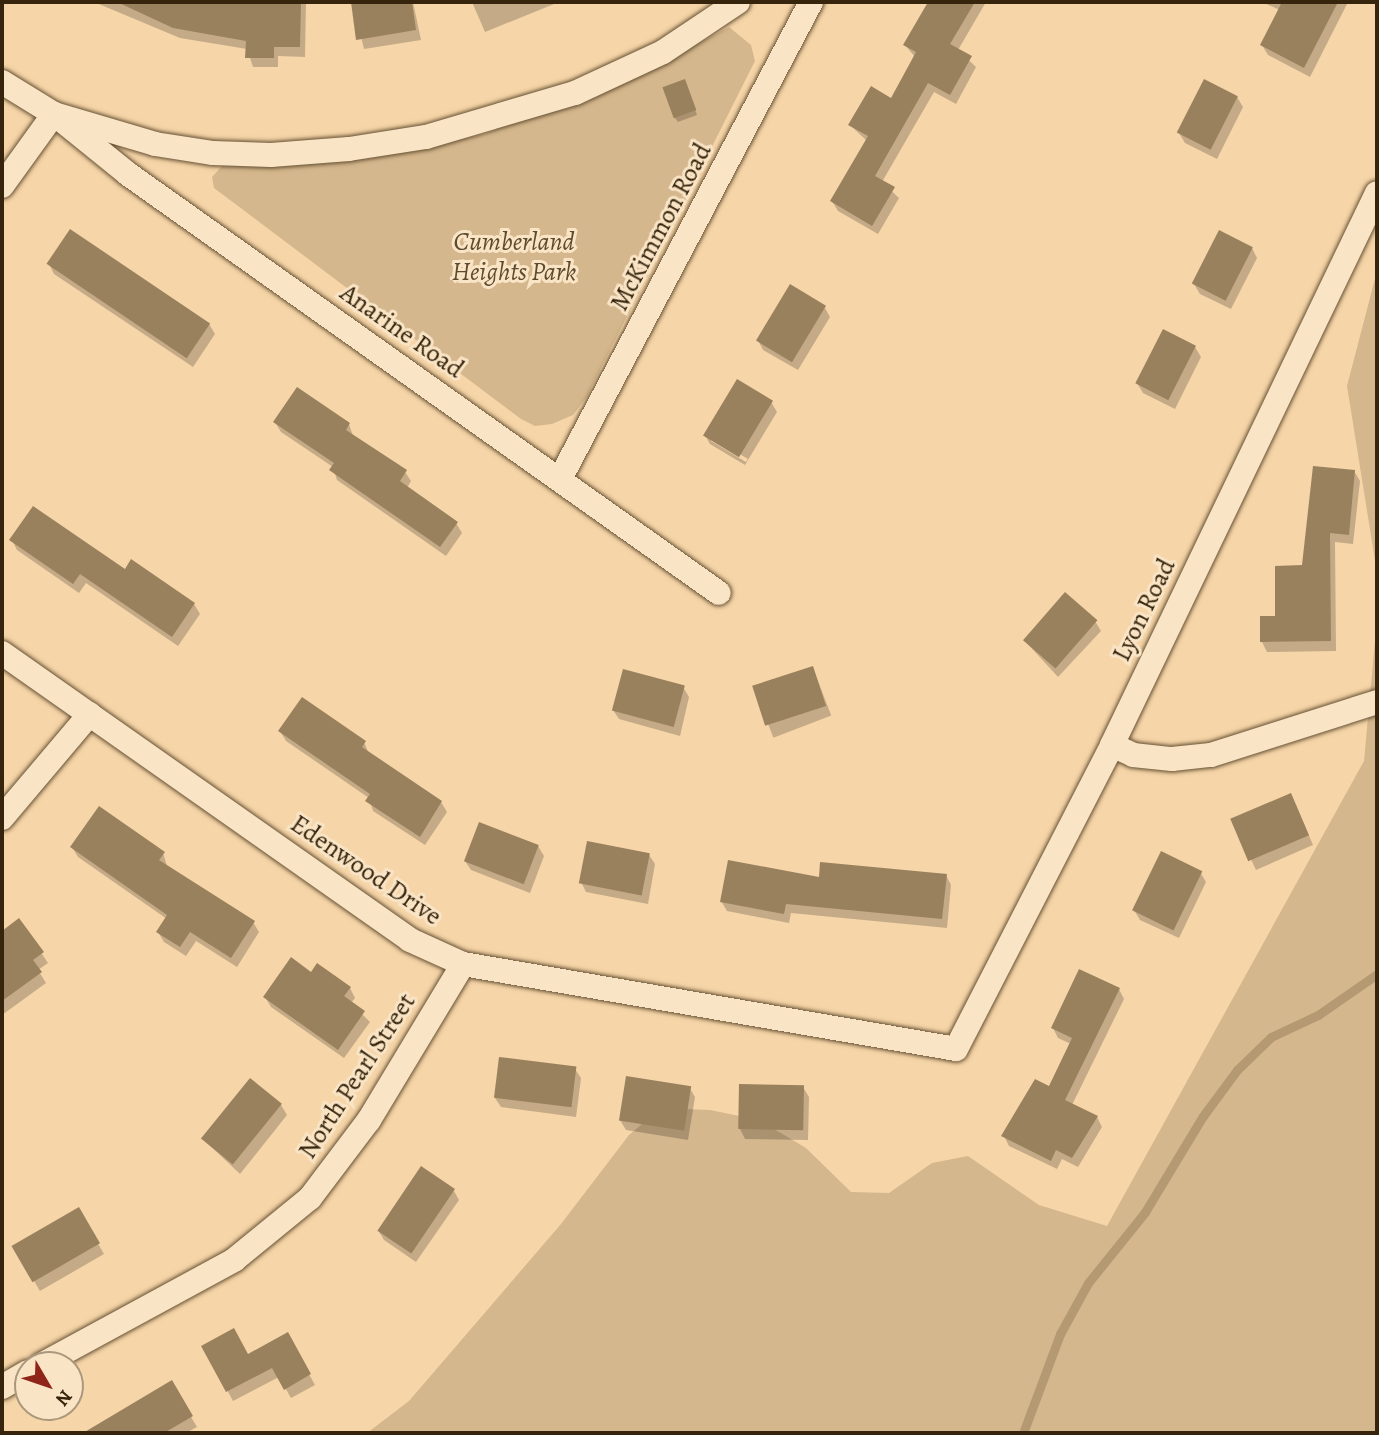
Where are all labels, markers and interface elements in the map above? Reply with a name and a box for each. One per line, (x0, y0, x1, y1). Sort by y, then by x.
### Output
street label: McKimmon Road (604, 138, 718, 316)
park label: Cumberland Heights Park (452, 226, 576, 288)
street label: Anarine Road (334, 277, 470, 385)
street label: Lyon Road (1106, 554, 1182, 666)
street label: Edenwood Drive (285, 808, 447, 932)
street label: North Pearl Street (292, 987, 422, 1165)
north arrow (14, 1351, 84, 1421)
text: N (49, 1384, 78, 1412)

